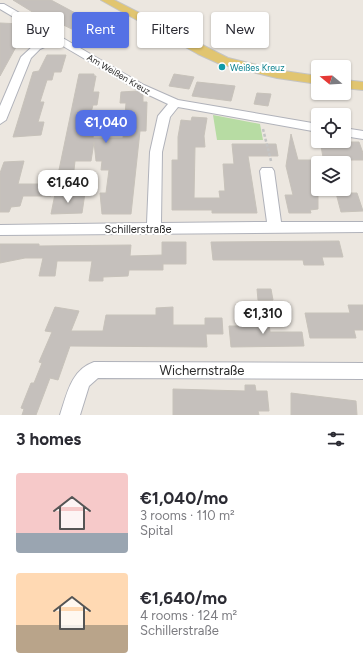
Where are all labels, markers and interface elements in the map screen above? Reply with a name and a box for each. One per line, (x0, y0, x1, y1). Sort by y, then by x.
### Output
chip: Buy (12, 12, 64, 48)
chip: Rent (72, 12, 129, 48)
chip: Filters (137, 12, 203, 48)
chip: New (211, 12, 269, 48)
street label: Am Weißen Kreuz (85, 51, 153, 97)
north arrow (311, 60, 351, 100)
map controls (311, 60, 351, 196)
marker: Weißes Kreuz (217, 62, 227, 72)
place label: Weißes Kreuz (230, 62, 285, 73)
button: locate (311, 108, 351, 148)
pin: €1,040 (73, 110, 139, 144)
text: €1,040 (85, 115, 127, 130)
button: layers (311, 156, 351, 196)
pin: €1,640 (35, 170, 101, 204)
text: €1,640 (47, 175, 89, 190)
street label: Schillerstraße (105, 223, 171, 236)
pin: €1,310 (230, 301, 296, 335)
text: €1,310 (243, 306, 283, 321)
street label: Wichernstraße (160, 363, 244, 378)
icon: filters (325, 428, 347, 450)
text: 3 homes (16, 429, 81, 449)
text: €1,040/mo (140, 488, 228, 508)
icon: home (48, 489, 96, 537)
text: 3 rooms · 110 m² (140, 508, 235, 523)
text: Spital (140, 523, 173, 538)
text: €1,640/mo (140, 588, 227, 608)
icon: home (48, 589, 96, 637)
text: 4 rooms · 124 m² (140, 608, 237, 623)
text: Schillerstraße (140, 623, 219, 638)

